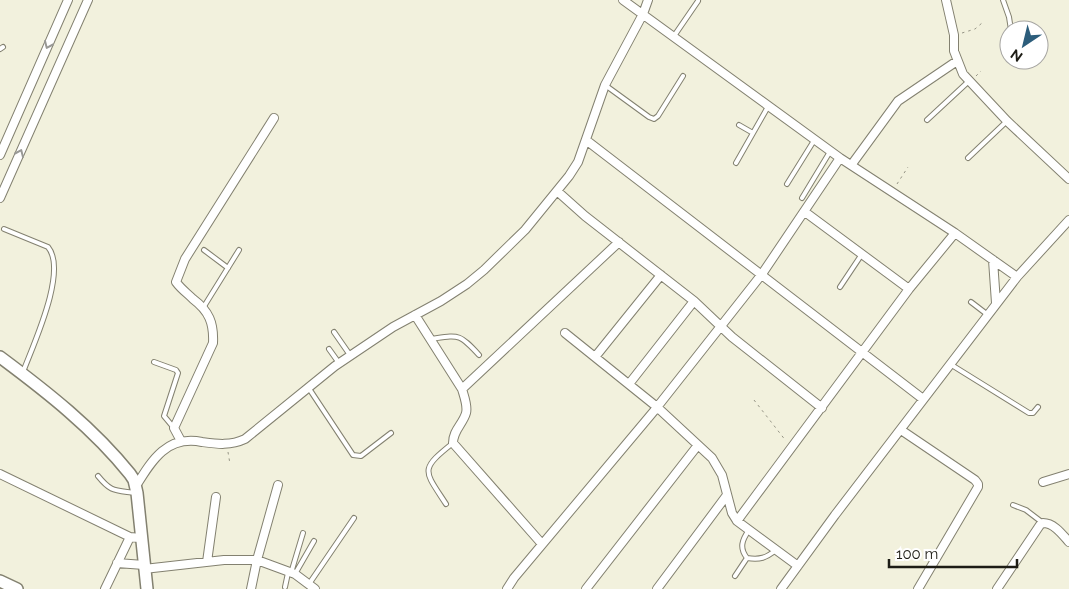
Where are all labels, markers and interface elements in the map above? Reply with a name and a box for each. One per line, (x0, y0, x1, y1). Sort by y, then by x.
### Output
north arrow (999, 20, 1049, 70)
one-way arrow (44, 40, 55, 49)
text: N (1008, 46, 1026, 65)
one-way arrow (13, 149, 24, 158)
scale bar (889, 536, 1016, 568)
text: 100 m (896, 545, 938, 563)

